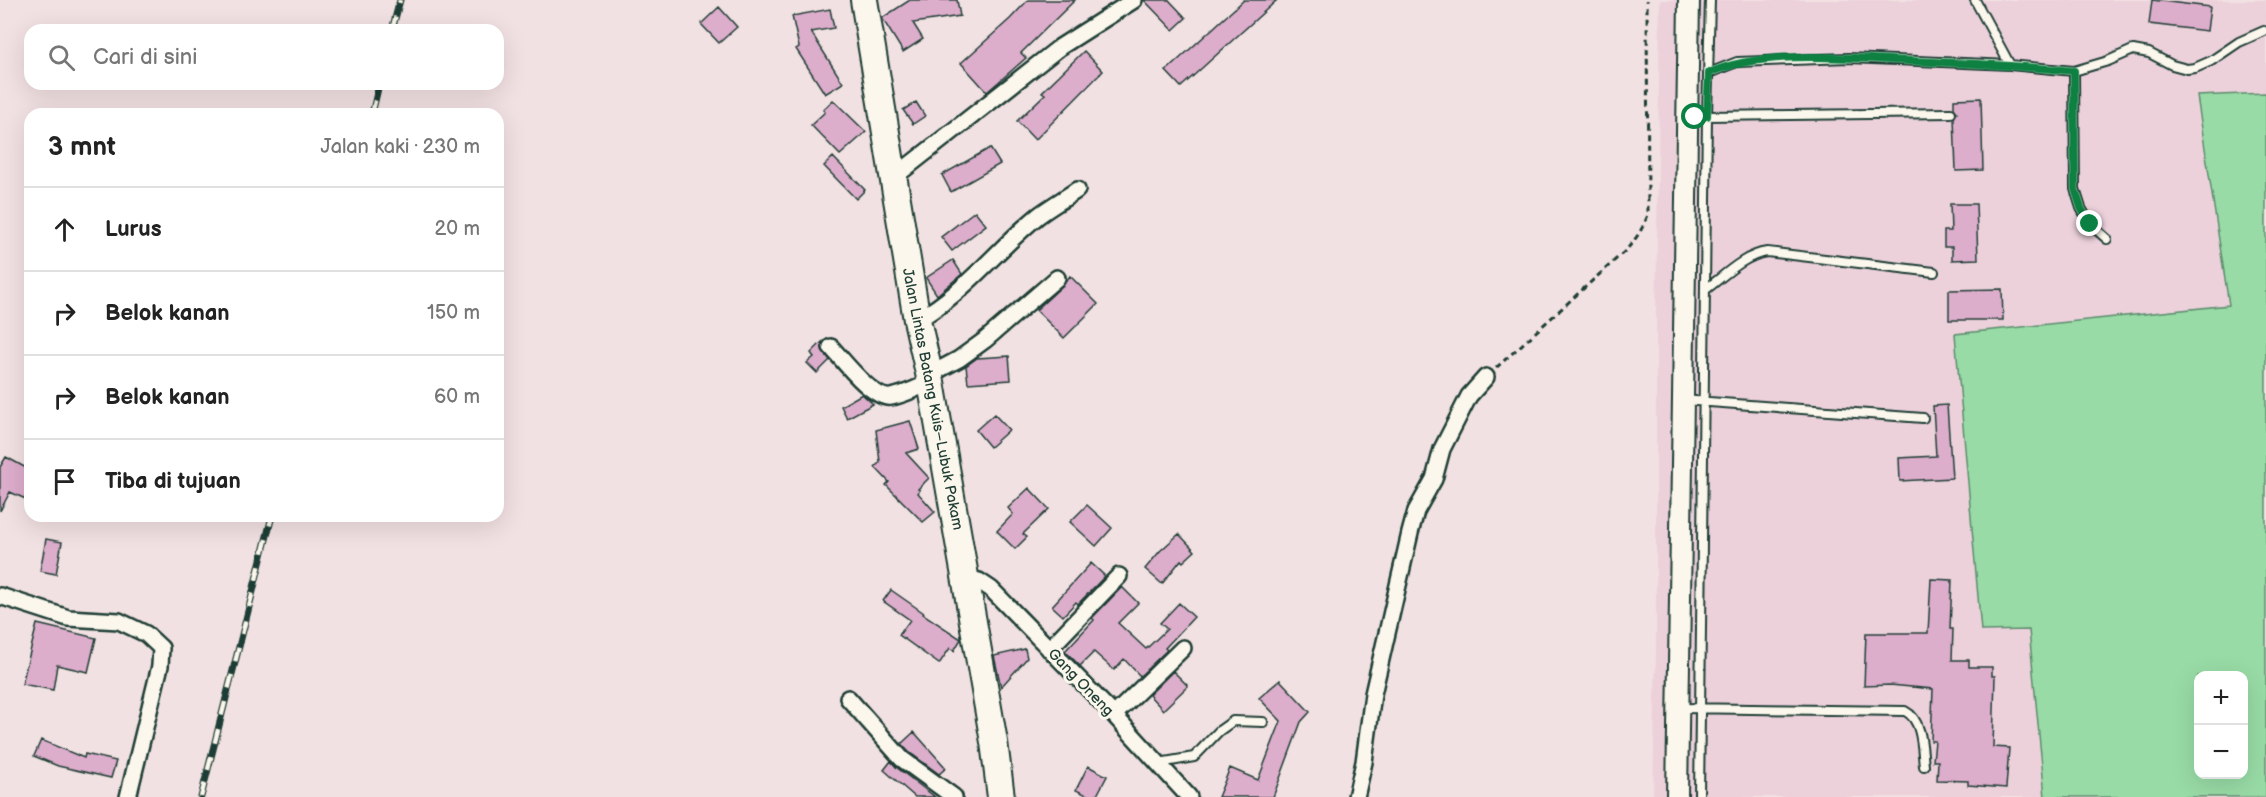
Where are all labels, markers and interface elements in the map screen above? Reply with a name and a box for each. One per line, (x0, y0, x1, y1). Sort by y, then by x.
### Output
search box (24, 24, 504, 90)
icon: search (45, 41, 78, 74)
text: Cari di sini (93, 44, 197, 71)
route start (1681, 103, 1707, 129)
text: 3 mnt (48, 132, 116, 163)
text: Jalan kaki · 230 m (321, 135, 480, 159)
route end (2076, 210, 2102, 236)
icon: ahead (48, 213, 81, 246)
text: Lurus (105, 216, 161, 243)
text: 20 m (435, 217, 480, 241)
street label: Jalan Lintas Batang Kuis–Lubuk Pakam (898, 267, 967, 532)
icon: right (48, 297, 81, 330)
text: Belok kanan (105, 300, 230, 327)
text: 150 m (427, 301, 480, 325)
icon: right (48, 381, 81, 414)
text: Belok kanan (105, 384, 230, 411)
text: 60 m (434, 385, 480, 409)
icon: arrive (48, 465, 81, 498)
text: Tiba di tujuan (105, 468, 241, 495)
street label: Gang Oneng (1044, 645, 1118, 720)
map controls (2194, 671, 2248, 779)
button: + (2194, 671, 2248, 725)
button: − (2194, 725, 2248, 779)

